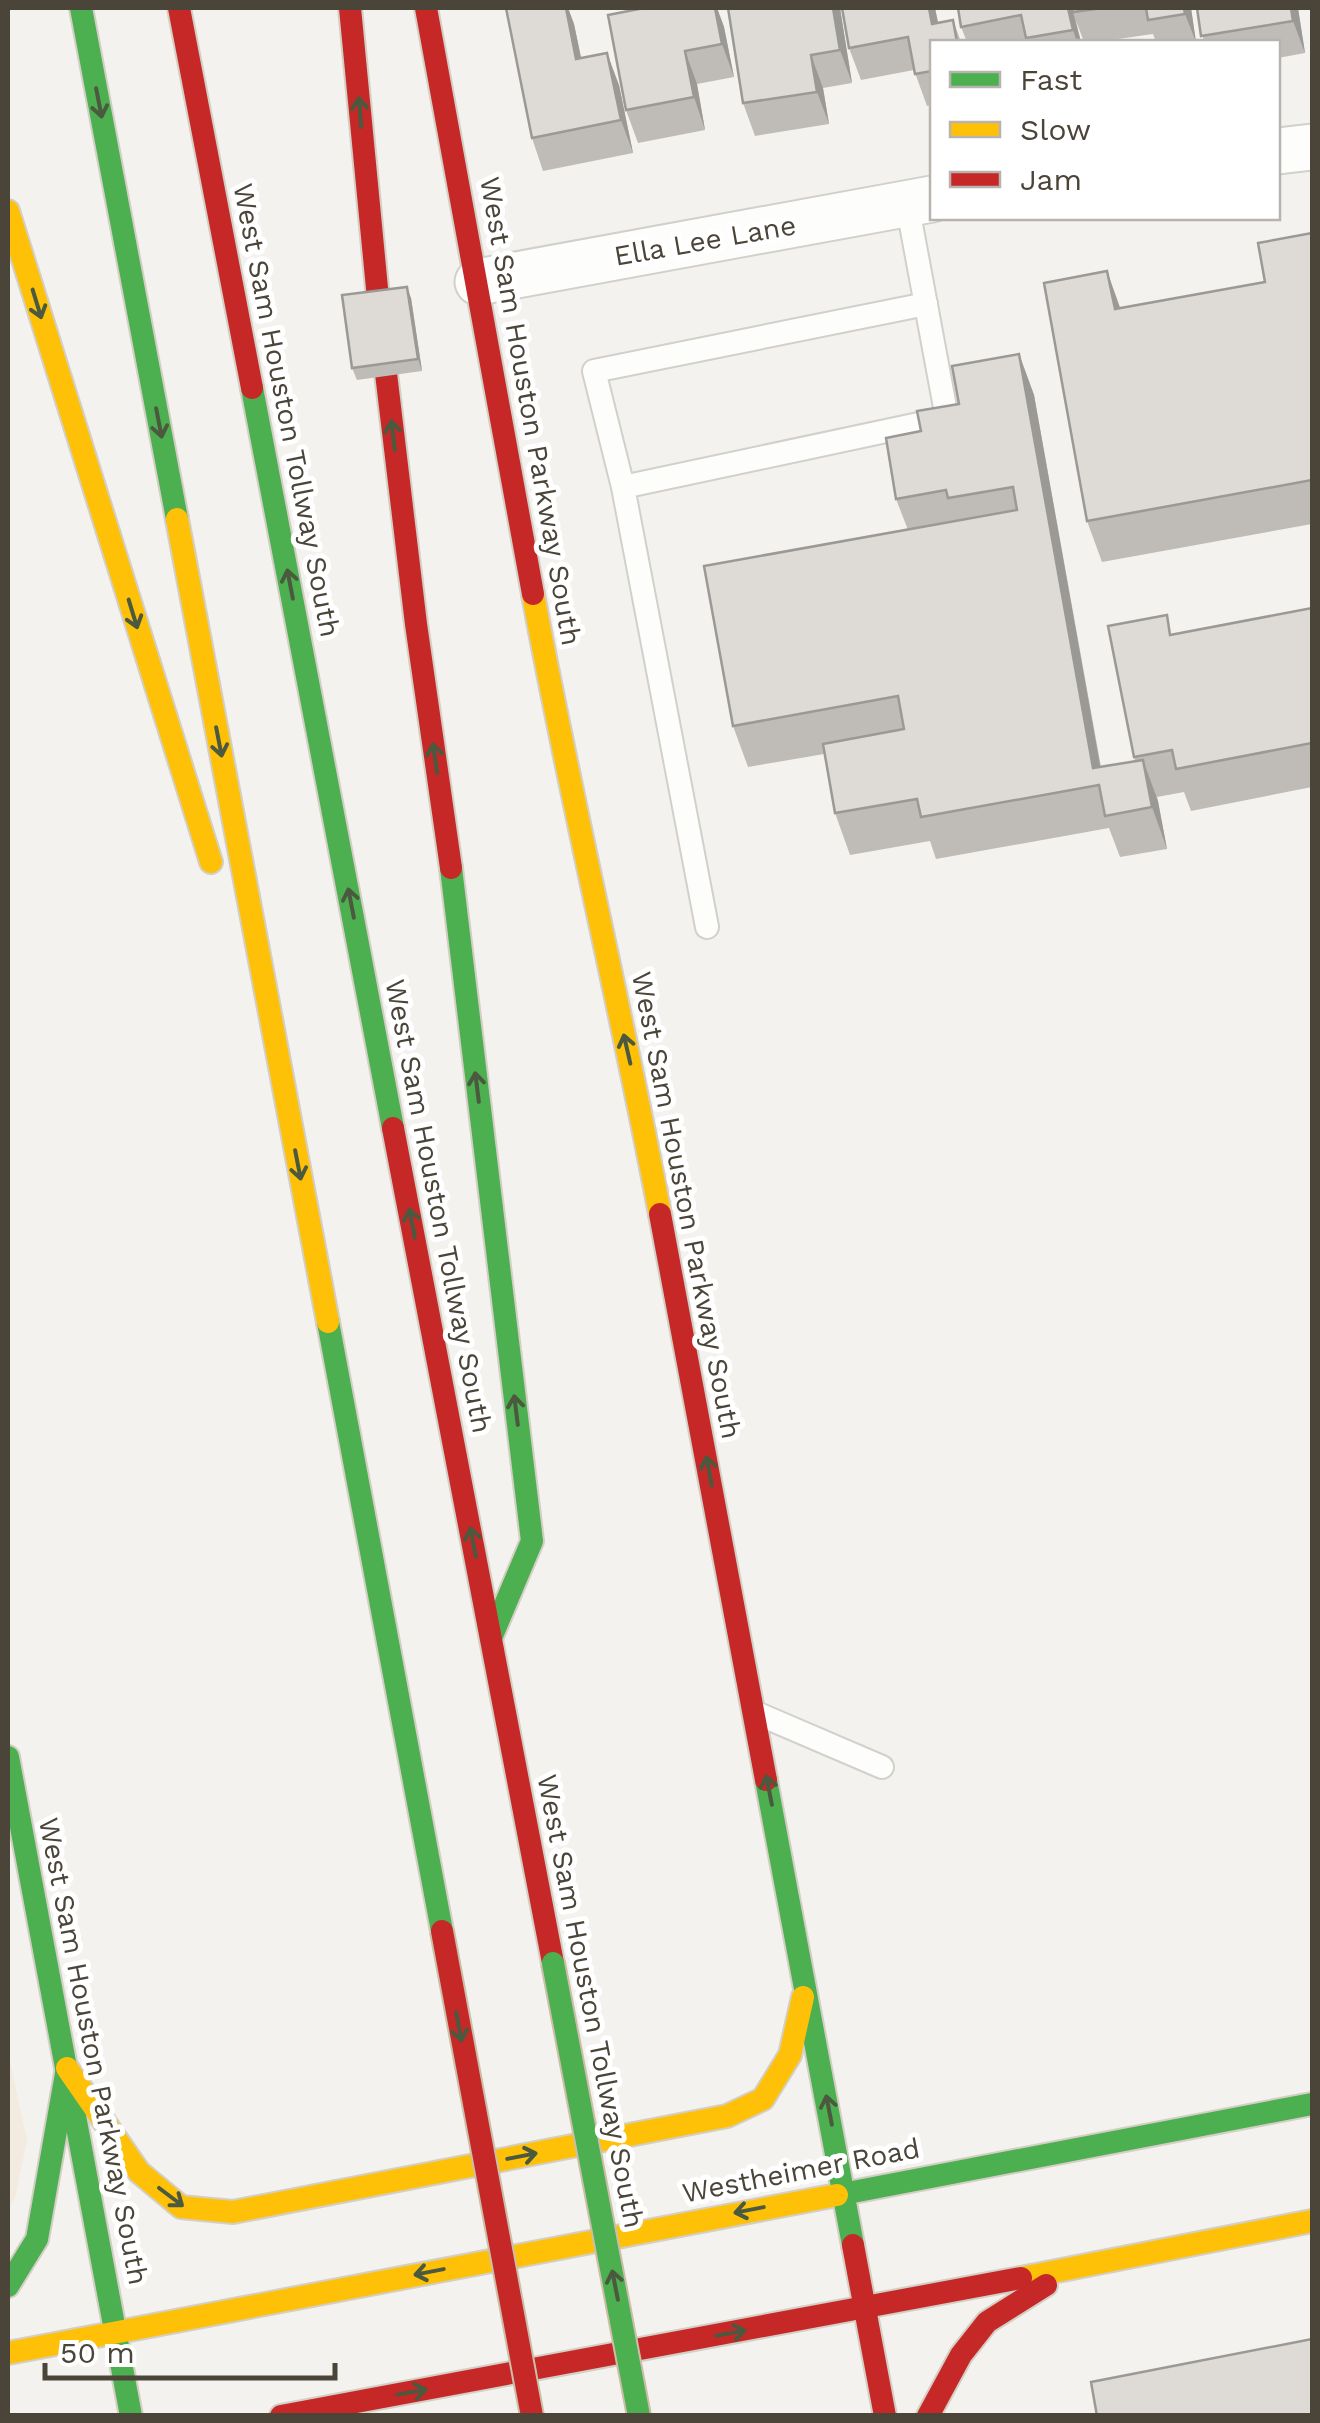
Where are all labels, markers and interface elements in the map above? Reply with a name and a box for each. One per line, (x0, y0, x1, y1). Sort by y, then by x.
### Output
legend (930, 40, 1280, 220)
text: Fast (1020, 62, 1083, 97)
one-way arrow (90, 87, 109, 119)
one-way arrow (351, 97, 370, 129)
text: Slow (1020, 112, 1091, 147)
text: Jam (1020, 162, 1082, 197)
street label: West Sam Houston Parkway South (473, 174, 588, 648)
street label: West Sam Houston Tollway South (226, 180, 347, 640)
street label: Ella Lee Lane (612, 208, 799, 273)
one-way arrow (29, 288, 47, 319)
one-way arrow (150, 406, 169, 438)
one-way arrow (384, 420, 402, 452)
one-way arrow (279, 569, 298, 601)
one-way arrow (126, 598, 144, 630)
one-way arrow (210, 725, 229, 757)
one-way arrow (425, 742, 443, 774)
one-way arrow (340, 888, 359, 920)
street label: West Sam Houston Parkway South (625, 969, 748, 1441)
street label: West Sam Houston Tollway South (378, 976, 499, 1436)
one-way arrow (617, 1034, 636, 1066)
one-way arrow (467, 1071, 486, 1104)
one-way arrow (289, 1148, 308, 1181)
one-way arrow (401, 1208, 420, 1240)
one-way arrow (506, 1394, 525, 1426)
one-way arrow (698, 1456, 717, 1488)
one-way arrow (462, 1527, 481, 1559)
street label: West Sam Houston Tollway South (530, 1771, 651, 2231)
one-way arrow (758, 1775, 777, 1807)
street label: West Sam Houston Parkway South (32, 1815, 155, 2287)
one-way arrow (451, 2010, 470, 2042)
one-way arrow (819, 2094, 838, 2126)
street label: Westheimer Road (680, 2131, 923, 2210)
one-way arrow (505, 2146, 538, 2165)
one-way arrow (157, 2187, 184, 2208)
one-way arrow (733, 2202, 765, 2221)
one-way arrow (414, 2263, 446, 2282)
one-way arrow (605, 2269, 624, 2302)
scale bar (45, 2318, 335, 2380)
one-way arrow (715, 2323, 747, 2342)
text: 50 m (60, 2335, 135, 2370)
one-way arrow (395, 2382, 428, 2401)

